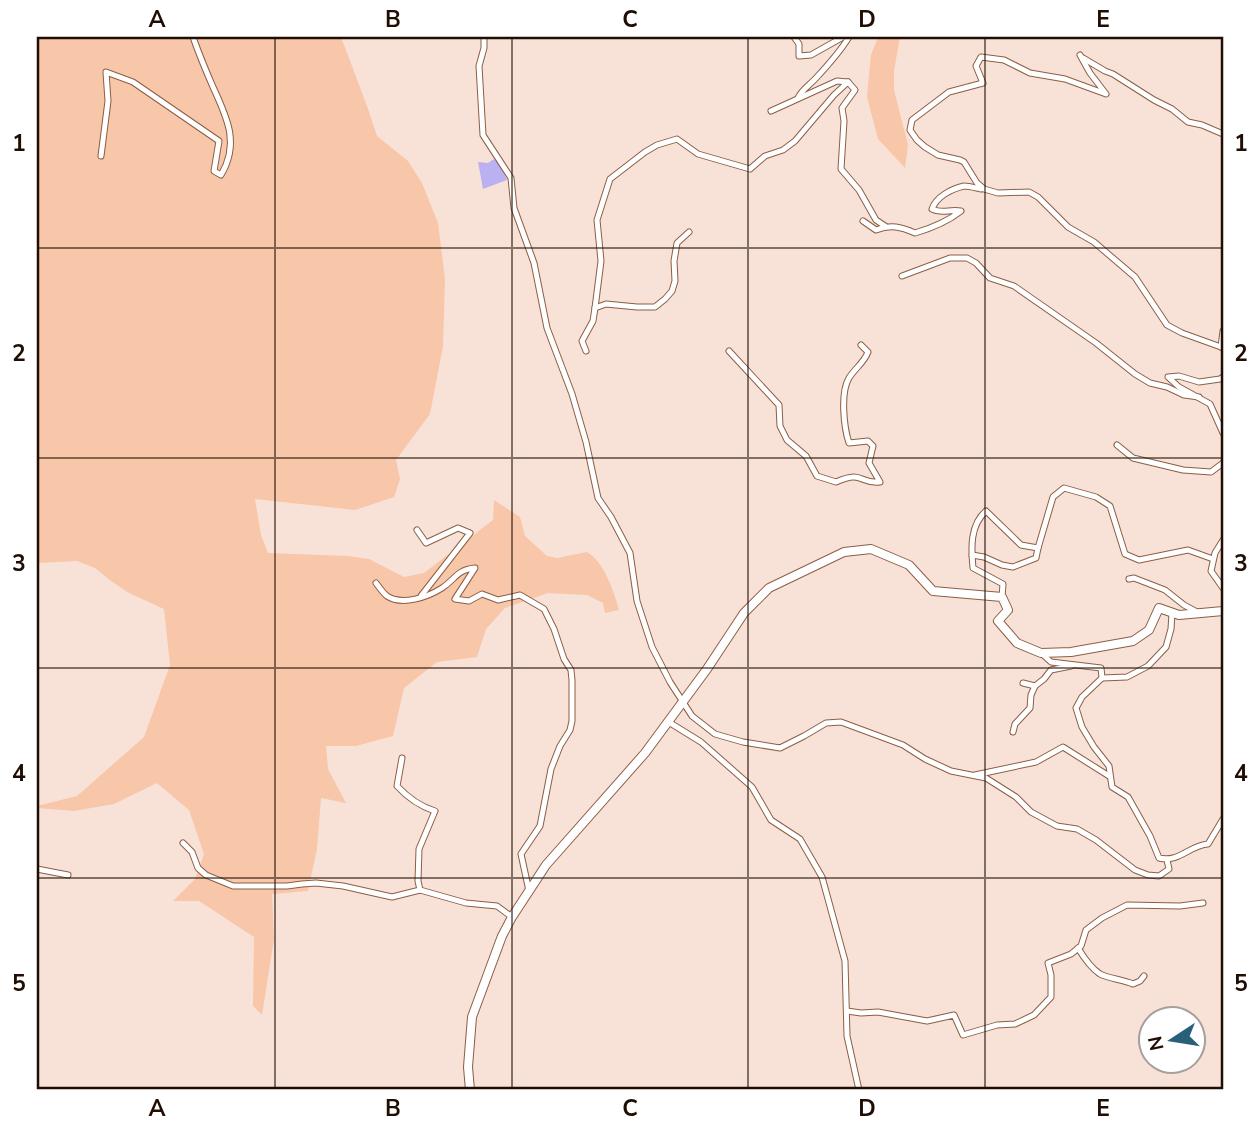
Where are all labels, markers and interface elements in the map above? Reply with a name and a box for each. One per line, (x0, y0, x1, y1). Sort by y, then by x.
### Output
text: A (148, 4, 166, 35)
text: B (385, 4, 401, 35)
text: C (622, 4, 638, 35)
text: D (858, 4, 876, 35)
text: E (1096, 4, 1110, 35)
text: 1 (12, 128, 26, 159)
text: 1 (1234, 128, 1248, 159)
text: 2 (12, 338, 26, 369)
text: 2 (1234, 338, 1248, 369)
text: 3 (12, 548, 26, 579)
text: 3 (1234, 548, 1248, 579)
text: 4 (12, 758, 26, 789)
text: 4 (1234, 758, 1248, 789)
text: 5 (12, 968, 26, 999)
text: 5 (1234, 968, 1248, 999)
north arrow (1138, 1004, 1208, 1074)
text: N (1142, 1034, 1171, 1053)
text: A (148, 1093, 166, 1124)
text: B (385, 1093, 401, 1124)
text: C (622, 1093, 638, 1124)
text: D (858, 1093, 876, 1124)
text: E (1096, 1093, 1110, 1124)

